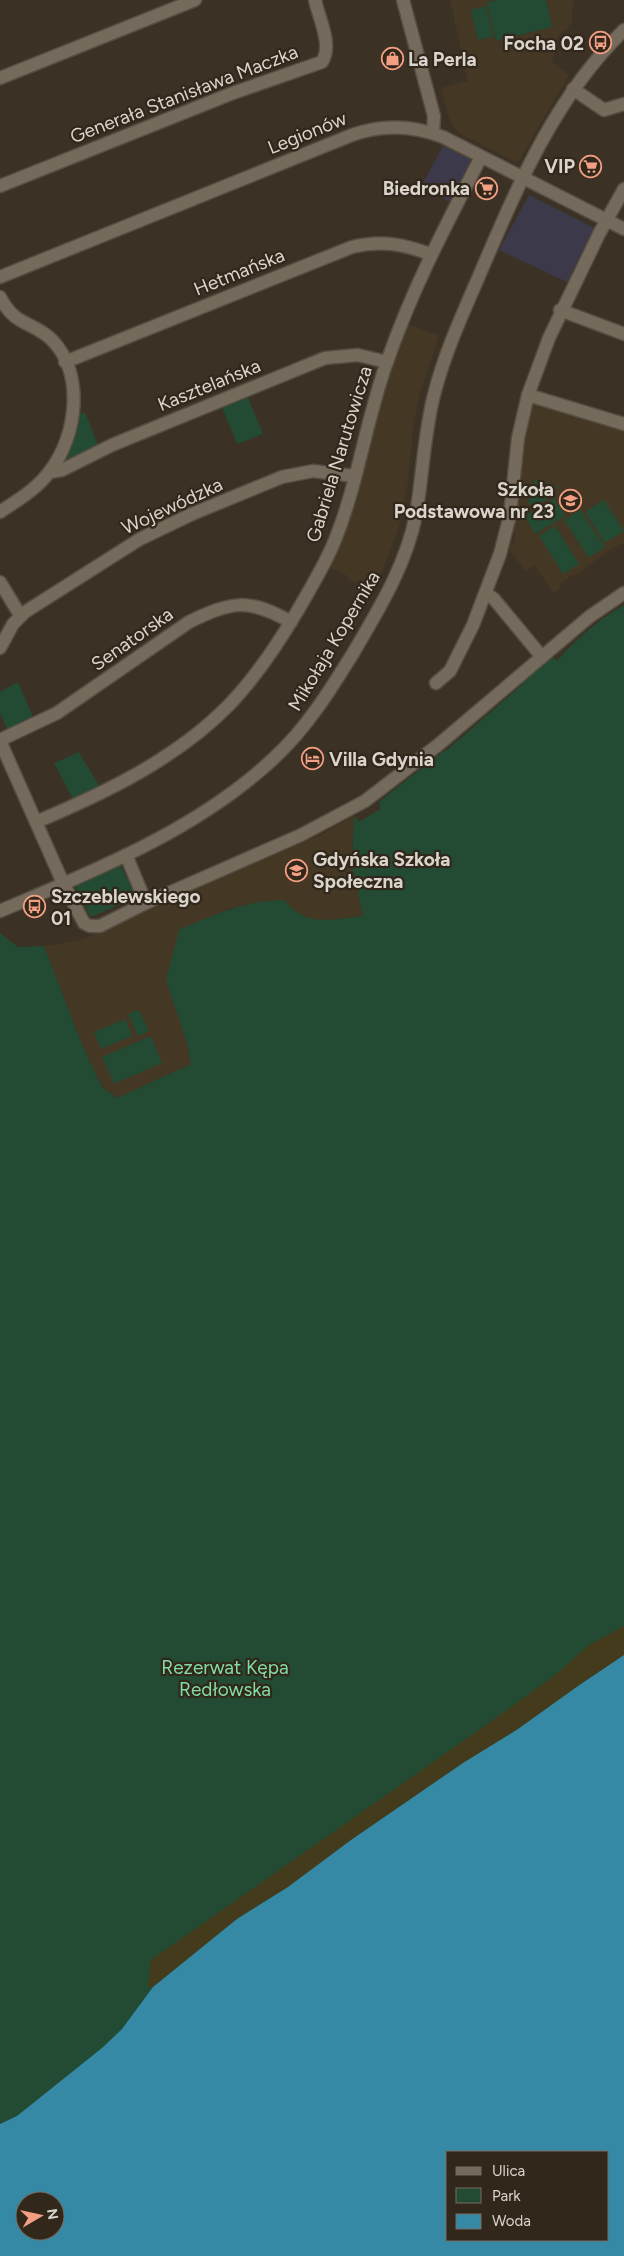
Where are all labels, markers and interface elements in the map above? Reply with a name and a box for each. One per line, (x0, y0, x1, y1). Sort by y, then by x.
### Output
bus stop icon: Focha 02 (588, 31, 612, 55)
place label: Focha 02 (503, 32, 584, 55)
street label: Generała Stanisława Maczka (67, 40, 301, 148)
shop icon: La Perla (380, 47, 404, 71)
place label: La Perla (408, 48, 477, 71)
street label: Legionów (264, 107, 350, 159)
supermarket icon: VIP (579, 154, 603, 178)
place label: VIP (544, 155, 576, 178)
supermarket icon: Biedronka (474, 176, 498, 200)
place label: Biedronka (383, 177, 470, 200)
street label: Hetmańska (190, 243, 288, 301)
street label: Kasztelańska (154, 354, 264, 416)
street label: Gabriela Narutowicza (301, 363, 377, 545)
street label: Wojewódzka (118, 473, 226, 539)
place label: Szkoła Podstawowa nr 23 (394, 478, 554, 523)
school or university icon: Szkoła Podstawowa nr 23 (558, 488, 582, 512)
street label: Mikołaja Kopernika (283, 567, 385, 715)
street label: Senatorska (87, 602, 177, 676)
hotel icon: Villa Gdynia (301, 747, 325, 771)
place label: Villa Gdynia (329, 748, 434, 771)
place label: Gdyńska Szkoła Społeczna (313, 848, 450, 893)
school or university icon: Gdyńska Szkoła Społeczna (285, 858, 309, 882)
place label: Szczeblewskiego 01 (51, 885, 201, 930)
bus stop icon: Szczeblewskiego 01 (23, 895, 47, 919)
park label: Rezerwat Kępa Redłowska (161, 1656, 289, 1701)
legend (446, 2151, 609, 2241)
text: Ulica (492, 2162, 525, 2180)
text: Park (492, 2187, 521, 2205)
north arrow (15, 2191, 65, 2241)
text: N (43, 2207, 62, 2221)
text: Woda (492, 2212, 531, 2230)

